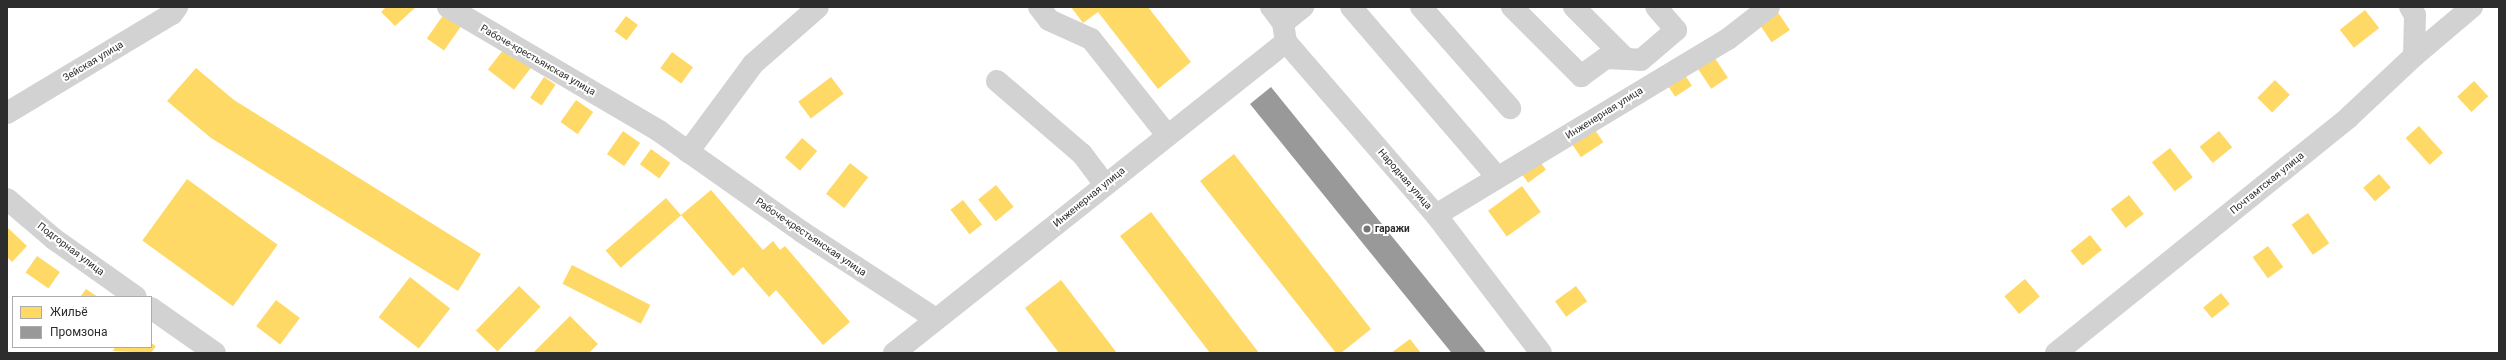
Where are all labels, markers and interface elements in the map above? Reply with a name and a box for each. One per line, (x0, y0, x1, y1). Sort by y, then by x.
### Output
street label: Рабоче-крестьянская улица (478, 22, 598, 98)
street label: Зейская улица (61, 38, 125, 84)
street label: Инженерная улица (1563, 84, 1645, 142)
street label: Народная улица (1375, 146, 1435, 212)
street label: Почтамтская улица (2228, 149, 2306, 217)
street label: Инженерная улица (1051, 164, 1127, 230)
street label: Рабоче-крестьянская улица (753, 195, 869, 279)
street label: Подгорная улица (35, 220, 107, 278)
place label: гаражи (1375, 223, 1410, 235)
marker: гаражи (1362, 224, 1372, 234)
legend (12, 296, 152, 348)
text: Жильё (50, 305, 88, 319)
text: Промзона (50, 325, 107, 339)

